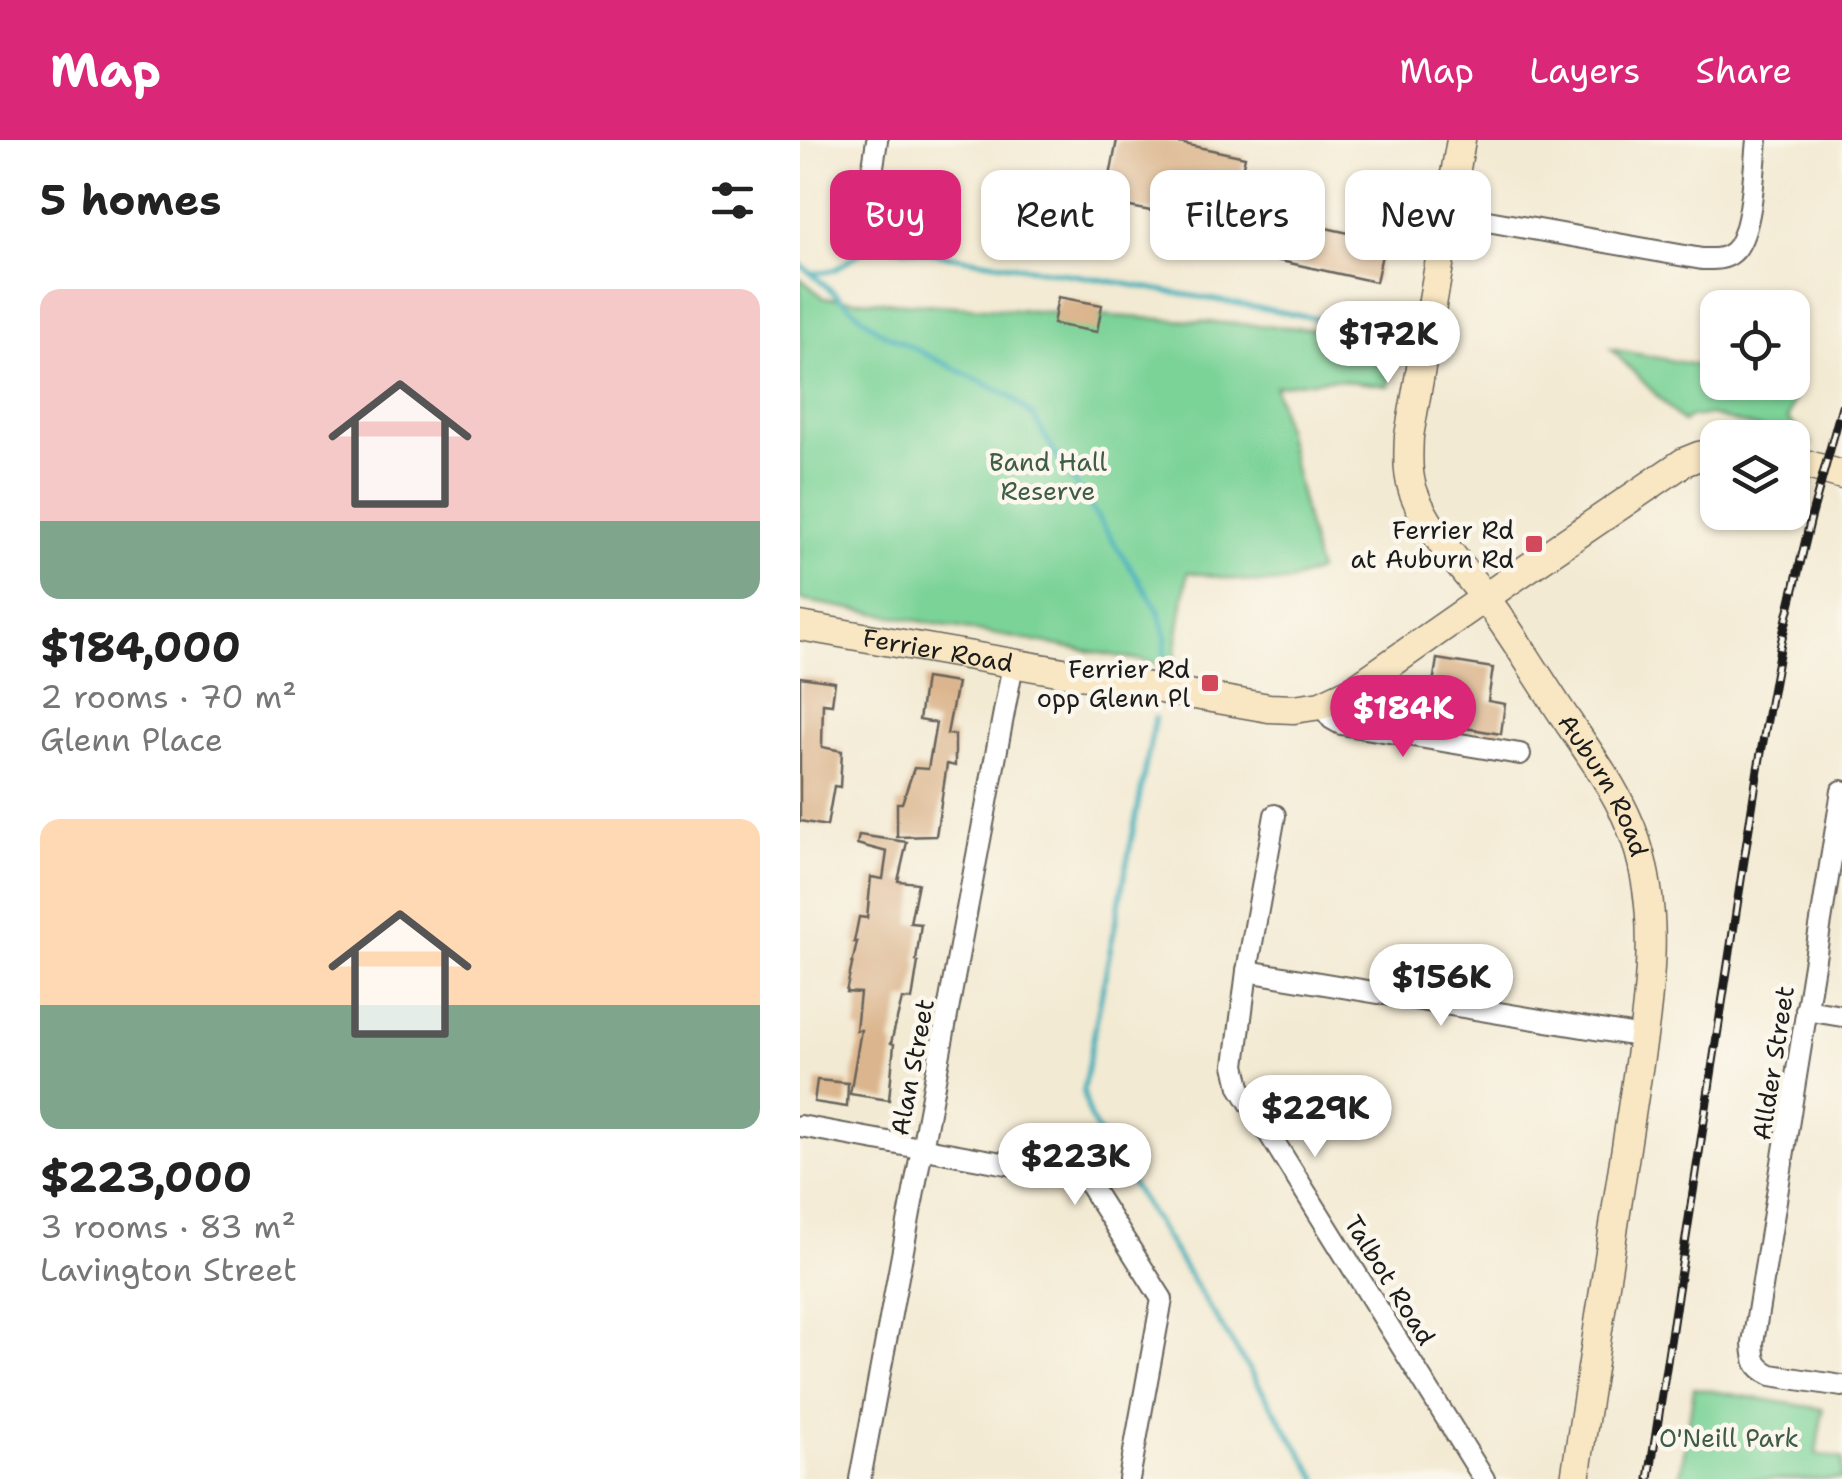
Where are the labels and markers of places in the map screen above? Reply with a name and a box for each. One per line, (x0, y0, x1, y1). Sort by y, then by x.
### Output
pin: $172K (1318, 301, 1458, 386)
place label: Ferrier Rd at Auburn Rd (1351, 513, 1514, 576)
marker: Ferrier Rd at Auburn Rd (1523, 533, 1545, 555)
place label: Ferrier Rd opp Glenn Pl (1037, 652, 1190, 715)
marker: Ferrier Rd opp Glenn Pl (1199, 672, 1221, 694)
pin: $184K (1333, 675, 1473, 760)
pin: $156K (1371, 944, 1511, 1029)
pin: $229K (1245, 1075, 1385, 1160)
pin: $223K (1005, 1123, 1145, 1208)

